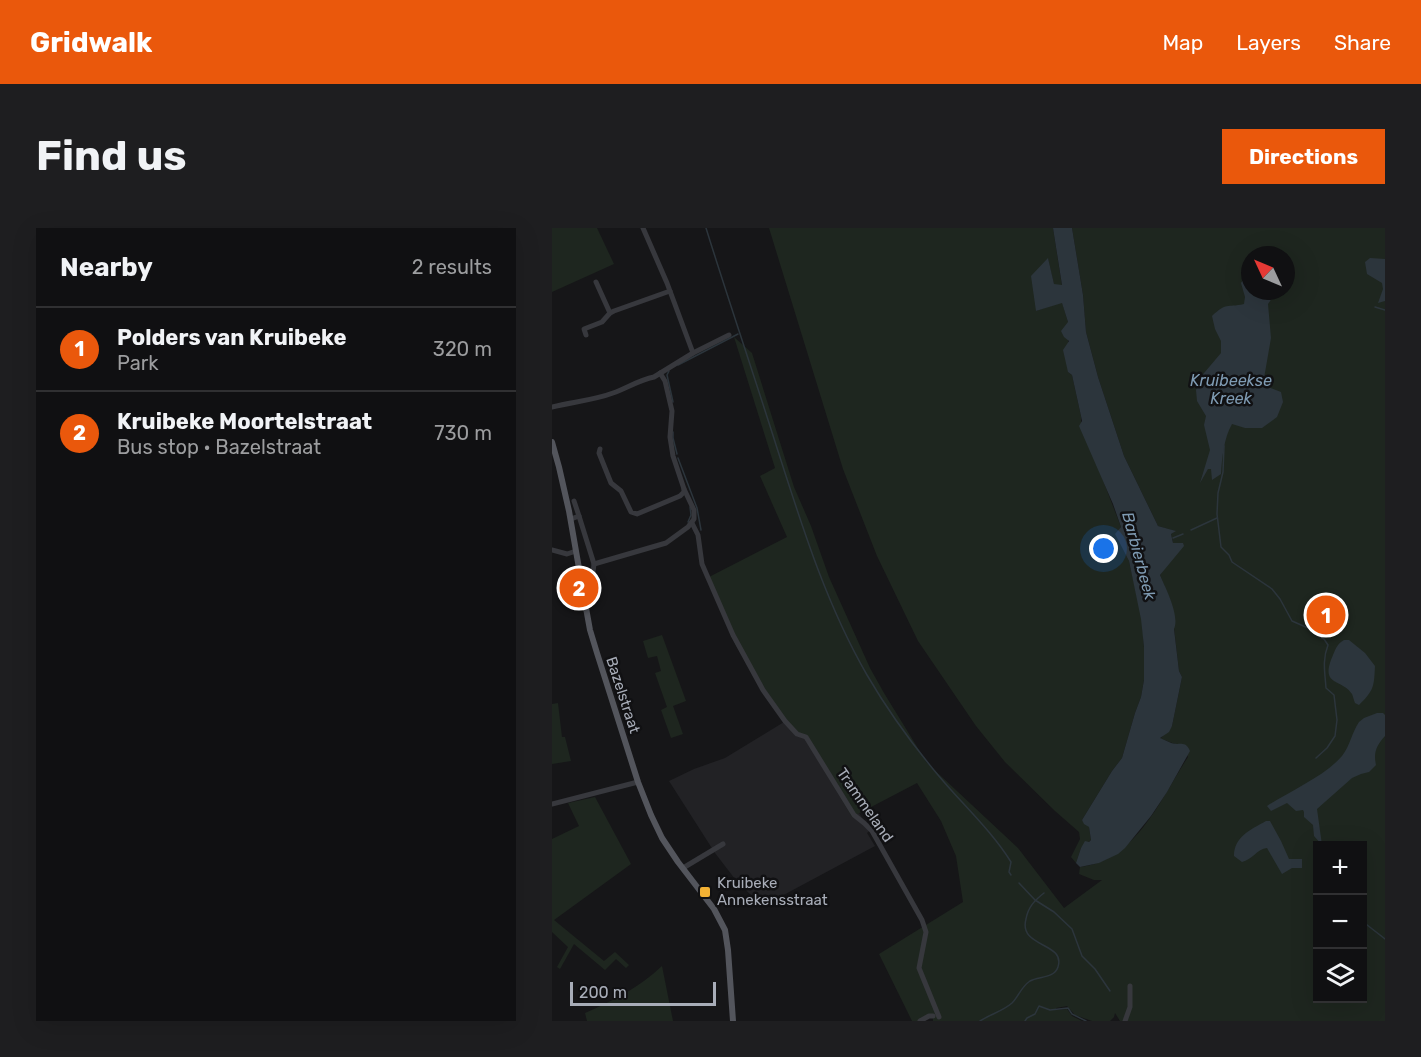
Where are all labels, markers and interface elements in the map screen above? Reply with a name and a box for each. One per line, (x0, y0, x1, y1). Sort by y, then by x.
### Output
text: Gridwalk (30, 26, 152, 59)
text: Map (1162, 30, 1203, 55)
text: Layers (1236, 30, 1301, 55)
text: Share (1334, 30, 1391, 55)
button: Directions (1222, 129, 1385, 184)
text: Find us (36, 131, 187, 181)
north arrow (1241, 246, 1295, 300)
text: Nearby (60, 252, 153, 283)
text: 2 results (412, 255, 492, 279)
text: Polders van Kruibeke (117, 324, 346, 351)
text: 1 (75, 337, 84, 361)
text: 320 m (433, 337, 492, 361)
text: Park (117, 351, 159, 375)
water label: Kruibeekse Kreek (1190, 371, 1272, 408)
text: Kruibeke Moortelstraat (117, 408, 372, 435)
text: 2 (73, 421, 86, 445)
text: 730 m (434, 421, 492, 445)
text: Bus stop · Bazelstraat (117, 435, 321, 459)
water label: Barbierbeek (1118, 510, 1160, 603)
your location (1089, 534, 1118, 563)
pin: 2 (560, 566, 598, 610)
pin: 1 (1306, 592, 1346, 638)
street label: Bazelstraat (602, 654, 644, 736)
street label: Trammeland (833, 764, 897, 846)
map controls (1313, 841, 1367, 1003)
button: + (1313, 841, 1367, 895)
place label: Kruibeke Annekensstraat (717, 874, 828, 909)
marker: Kruibeke Annekensstraat (698, 885, 712, 899)
button: − (1313, 895, 1367, 949)
button: layers (1313, 949, 1367, 1003)
scale bar (570, 979, 716, 1006)
text: 200 m (579, 983, 627, 1002)

